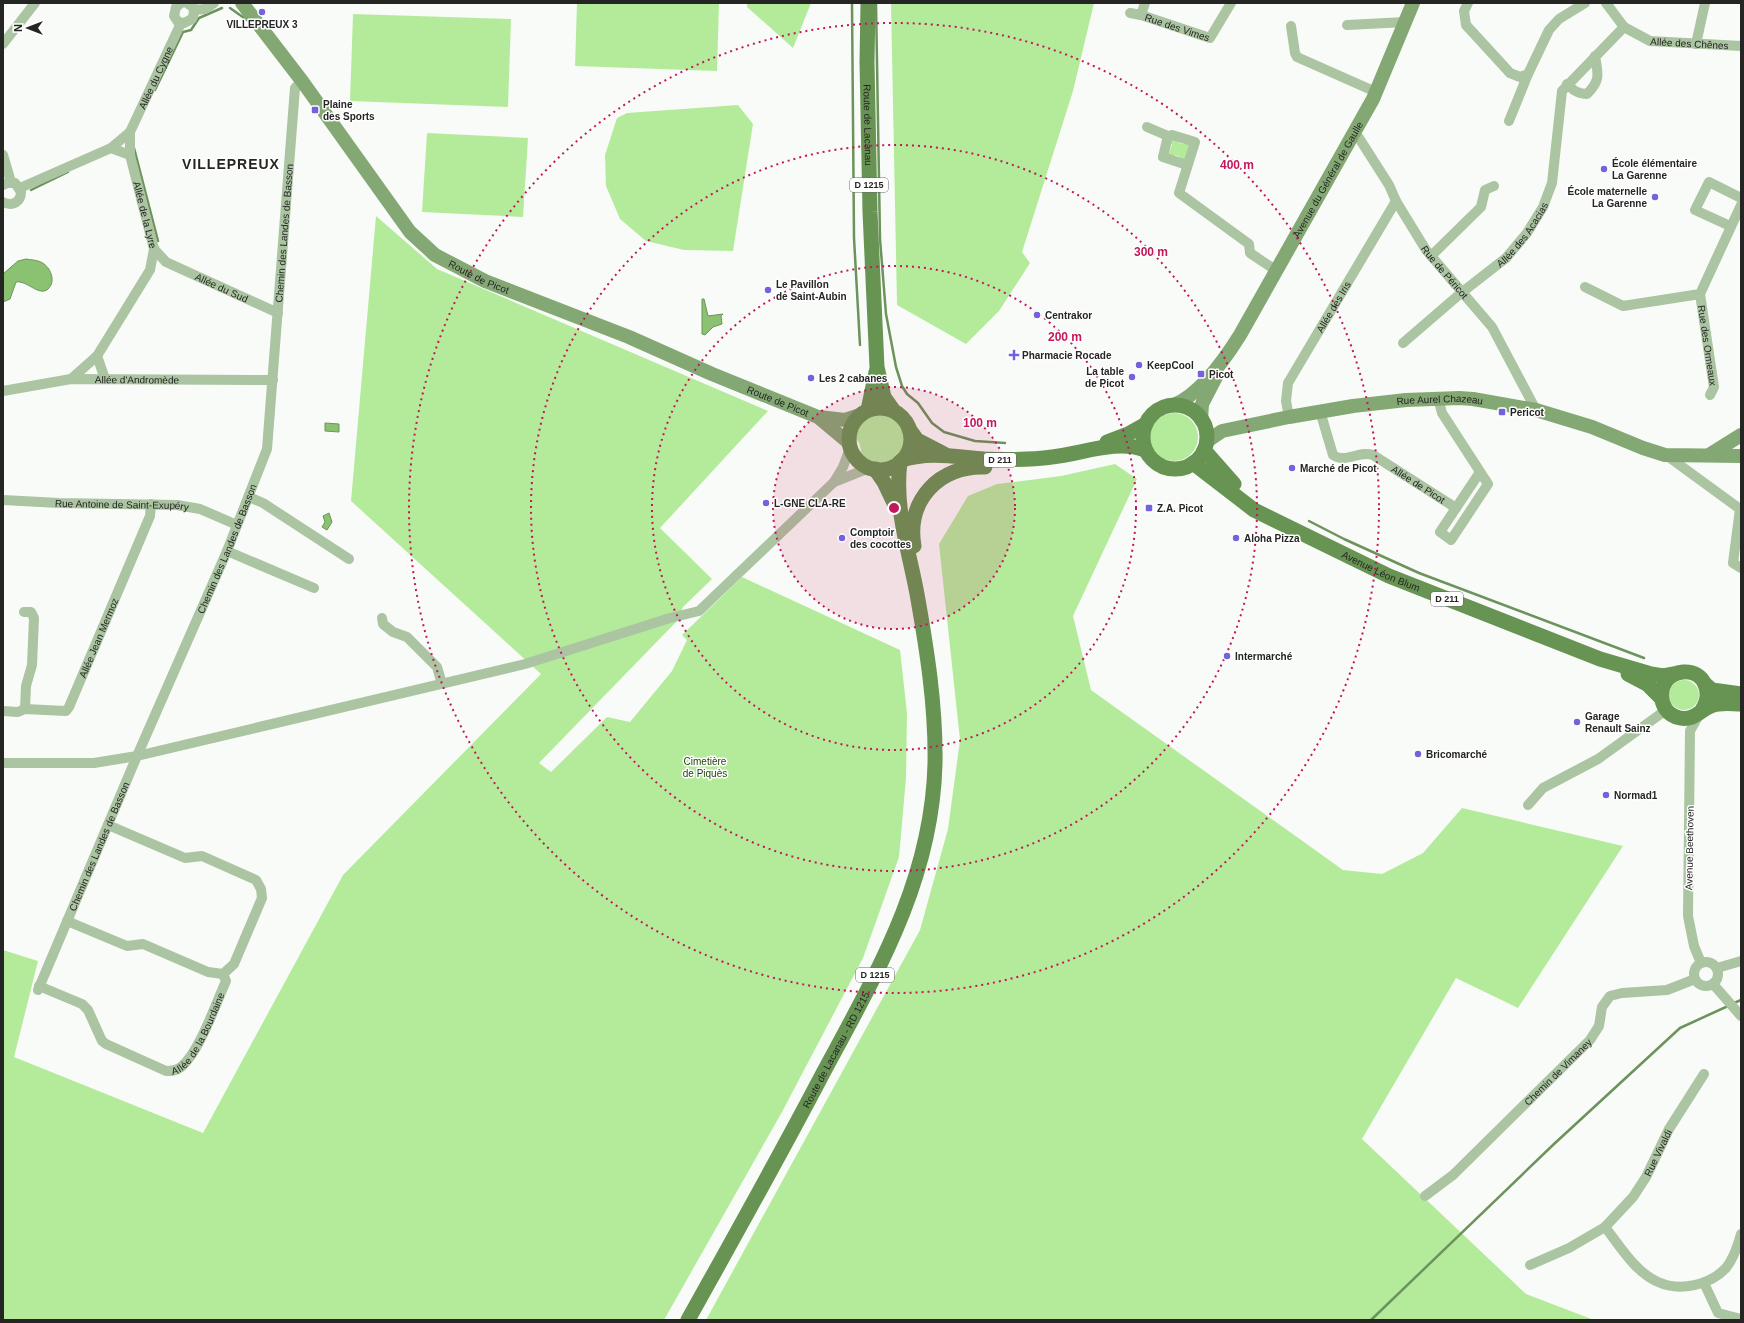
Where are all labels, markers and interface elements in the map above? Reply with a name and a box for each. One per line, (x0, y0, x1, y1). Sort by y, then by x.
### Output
marker: VILLEPREUX 3 (257, 7, 267, 17)
north arrow (8, 8, 48, 48)
street label: Rue des Vimes (1143, 12, 1211, 44)
place label: VILLEPREUX 3 (226, 19, 298, 30)
text: N (12, 24, 24, 32)
street label: Allée des Chênes (1650, 36, 1729, 51)
street label: Allée du Cygne (137, 44, 175, 111)
street label: Route de Lacanau (861, 84, 874, 166)
place label: Plaine des Sports (323, 99, 375, 122)
marker: Plaine des Sports (310, 105, 320, 115)
street label: Avenue du Général de Gaulle (1291, 119, 1365, 240)
district label: VILLEPREUX (182, 156, 280, 172)
place label: École élémentaire La Garenne (1612, 157, 1697, 181)
text: 400 m (1220, 158, 1254, 172)
street label: Chemin des Landes de Basson (273, 163, 295, 303)
marker: École élémentaire La Garenne (1599, 164, 1609, 174)
road number: D 1215 (850, 178, 888, 192)
street label: Allée de la Lyre (131, 180, 159, 250)
place label: École maternelle La Garenne (1568, 185, 1647, 209)
marker: École maternelle La Garenne (1650, 192, 1660, 202)
street label: Allée des Acacias (1494, 201, 1550, 269)
street label: Rue de Péricot (1419, 244, 1470, 301)
text: 300 m (1134, 245, 1168, 259)
street label: Route de Picot (447, 258, 511, 296)
street label: Allée du Sud (193, 271, 250, 305)
place label: Le Pavillon de Saint-Aubin (776, 279, 847, 302)
street label: Allée des Iris (1314, 280, 1353, 335)
marker: Le Pavillon de Saint-Aubin (763, 285, 773, 295)
street label: Rue des Ormeaux (1696, 305, 1719, 386)
marker: Centrakor (1032, 310, 1042, 320)
place label: Centrakor (1045, 310, 1092, 321)
text: 200 m (1048, 330, 1082, 344)
marker: Pharmacie Rocade (1009, 350, 1019, 360)
place label: Pharmacie Rocade (1022, 350, 1112, 361)
marker: KeepCool (1134, 360, 1144, 370)
place label: KeepCool (1147, 360, 1194, 371)
place label: La table de Picot (1085, 366, 1125, 389)
marker: Picot (1196, 369, 1206, 379)
place label: Picot (1209, 369, 1234, 380)
marker: La table de Picot (1127, 372, 1137, 382)
marker: Les 2 cabanes (806, 373, 816, 383)
place label: Les 2 cabanes (819, 373, 888, 384)
street label: Allée d'Andromède (95, 374, 180, 386)
street label: Route de Picot (745, 384, 811, 419)
street label: Rue Aurel Chazeau (1396, 393, 1484, 407)
marker: Pericot (1497, 407, 1507, 417)
place label: Pericot (1510, 407, 1545, 418)
text: 100 m (963, 416, 997, 430)
road number: D 211 (984, 453, 1016, 467)
marker: Marché de Picot (1287, 463, 1297, 473)
place label: Marché de Picot (1300, 463, 1377, 474)
street label: Allée de Picot (1389, 463, 1447, 506)
street label: Chemin des Landes de Basson (195, 483, 259, 615)
street label: Rue Antoine de Saint-Exupéry (55, 498, 190, 513)
marker: L-GNE CLA-RE (761, 498, 771, 508)
place label: L-GNE CLA-RE (774, 498, 846, 509)
centre of rings (887, 501, 901, 515)
marker: Z.A. Picot (1144, 503, 1154, 513)
place label: Z.A. Picot (1157, 503, 1204, 514)
place label: Comptoir des cocottes (850, 527, 912, 550)
marker: Comptoir des cocottes (837, 533, 847, 543)
marker: Aloha Pizza (1231, 533, 1241, 543)
place label: Aloha Pizza (1244, 533, 1300, 544)
street label: Avenue Léon Blum (1340, 549, 1421, 594)
road number: D 211 (1431, 592, 1463, 606)
street label: Allée Jean Mermoz (77, 596, 121, 679)
marker: Intermarché (1222, 651, 1232, 661)
place label: Intermarché (1235, 651, 1293, 662)
place label: Garage Renault Sainz (1585, 711, 1651, 734)
marker: Garage Renault Sainz (1572, 717, 1582, 727)
marker: Bricomarché (1413, 749, 1423, 759)
place label: Bricomarché (1426, 749, 1488, 760)
park label: Cimetière de Piquès (683, 756, 727, 779)
street label: Chemin des Landes de Basson (67, 780, 131, 913)
marker: Normad1 (1601, 790, 1611, 800)
place label: Normad1 (1614, 790, 1658, 801)
street label: Avenue Beethoven (1683, 806, 1696, 890)
road number: D 1215 (856, 968, 894, 982)
street label: Allée de la Bourdaine (170, 990, 227, 1077)
street label: Route de Lacanau - RD 1215 (801, 990, 872, 1110)
street label: Chemin de Vimaney (1522, 1037, 1594, 1108)
street label: Rue Vivaldi (1642, 1128, 1674, 1178)

